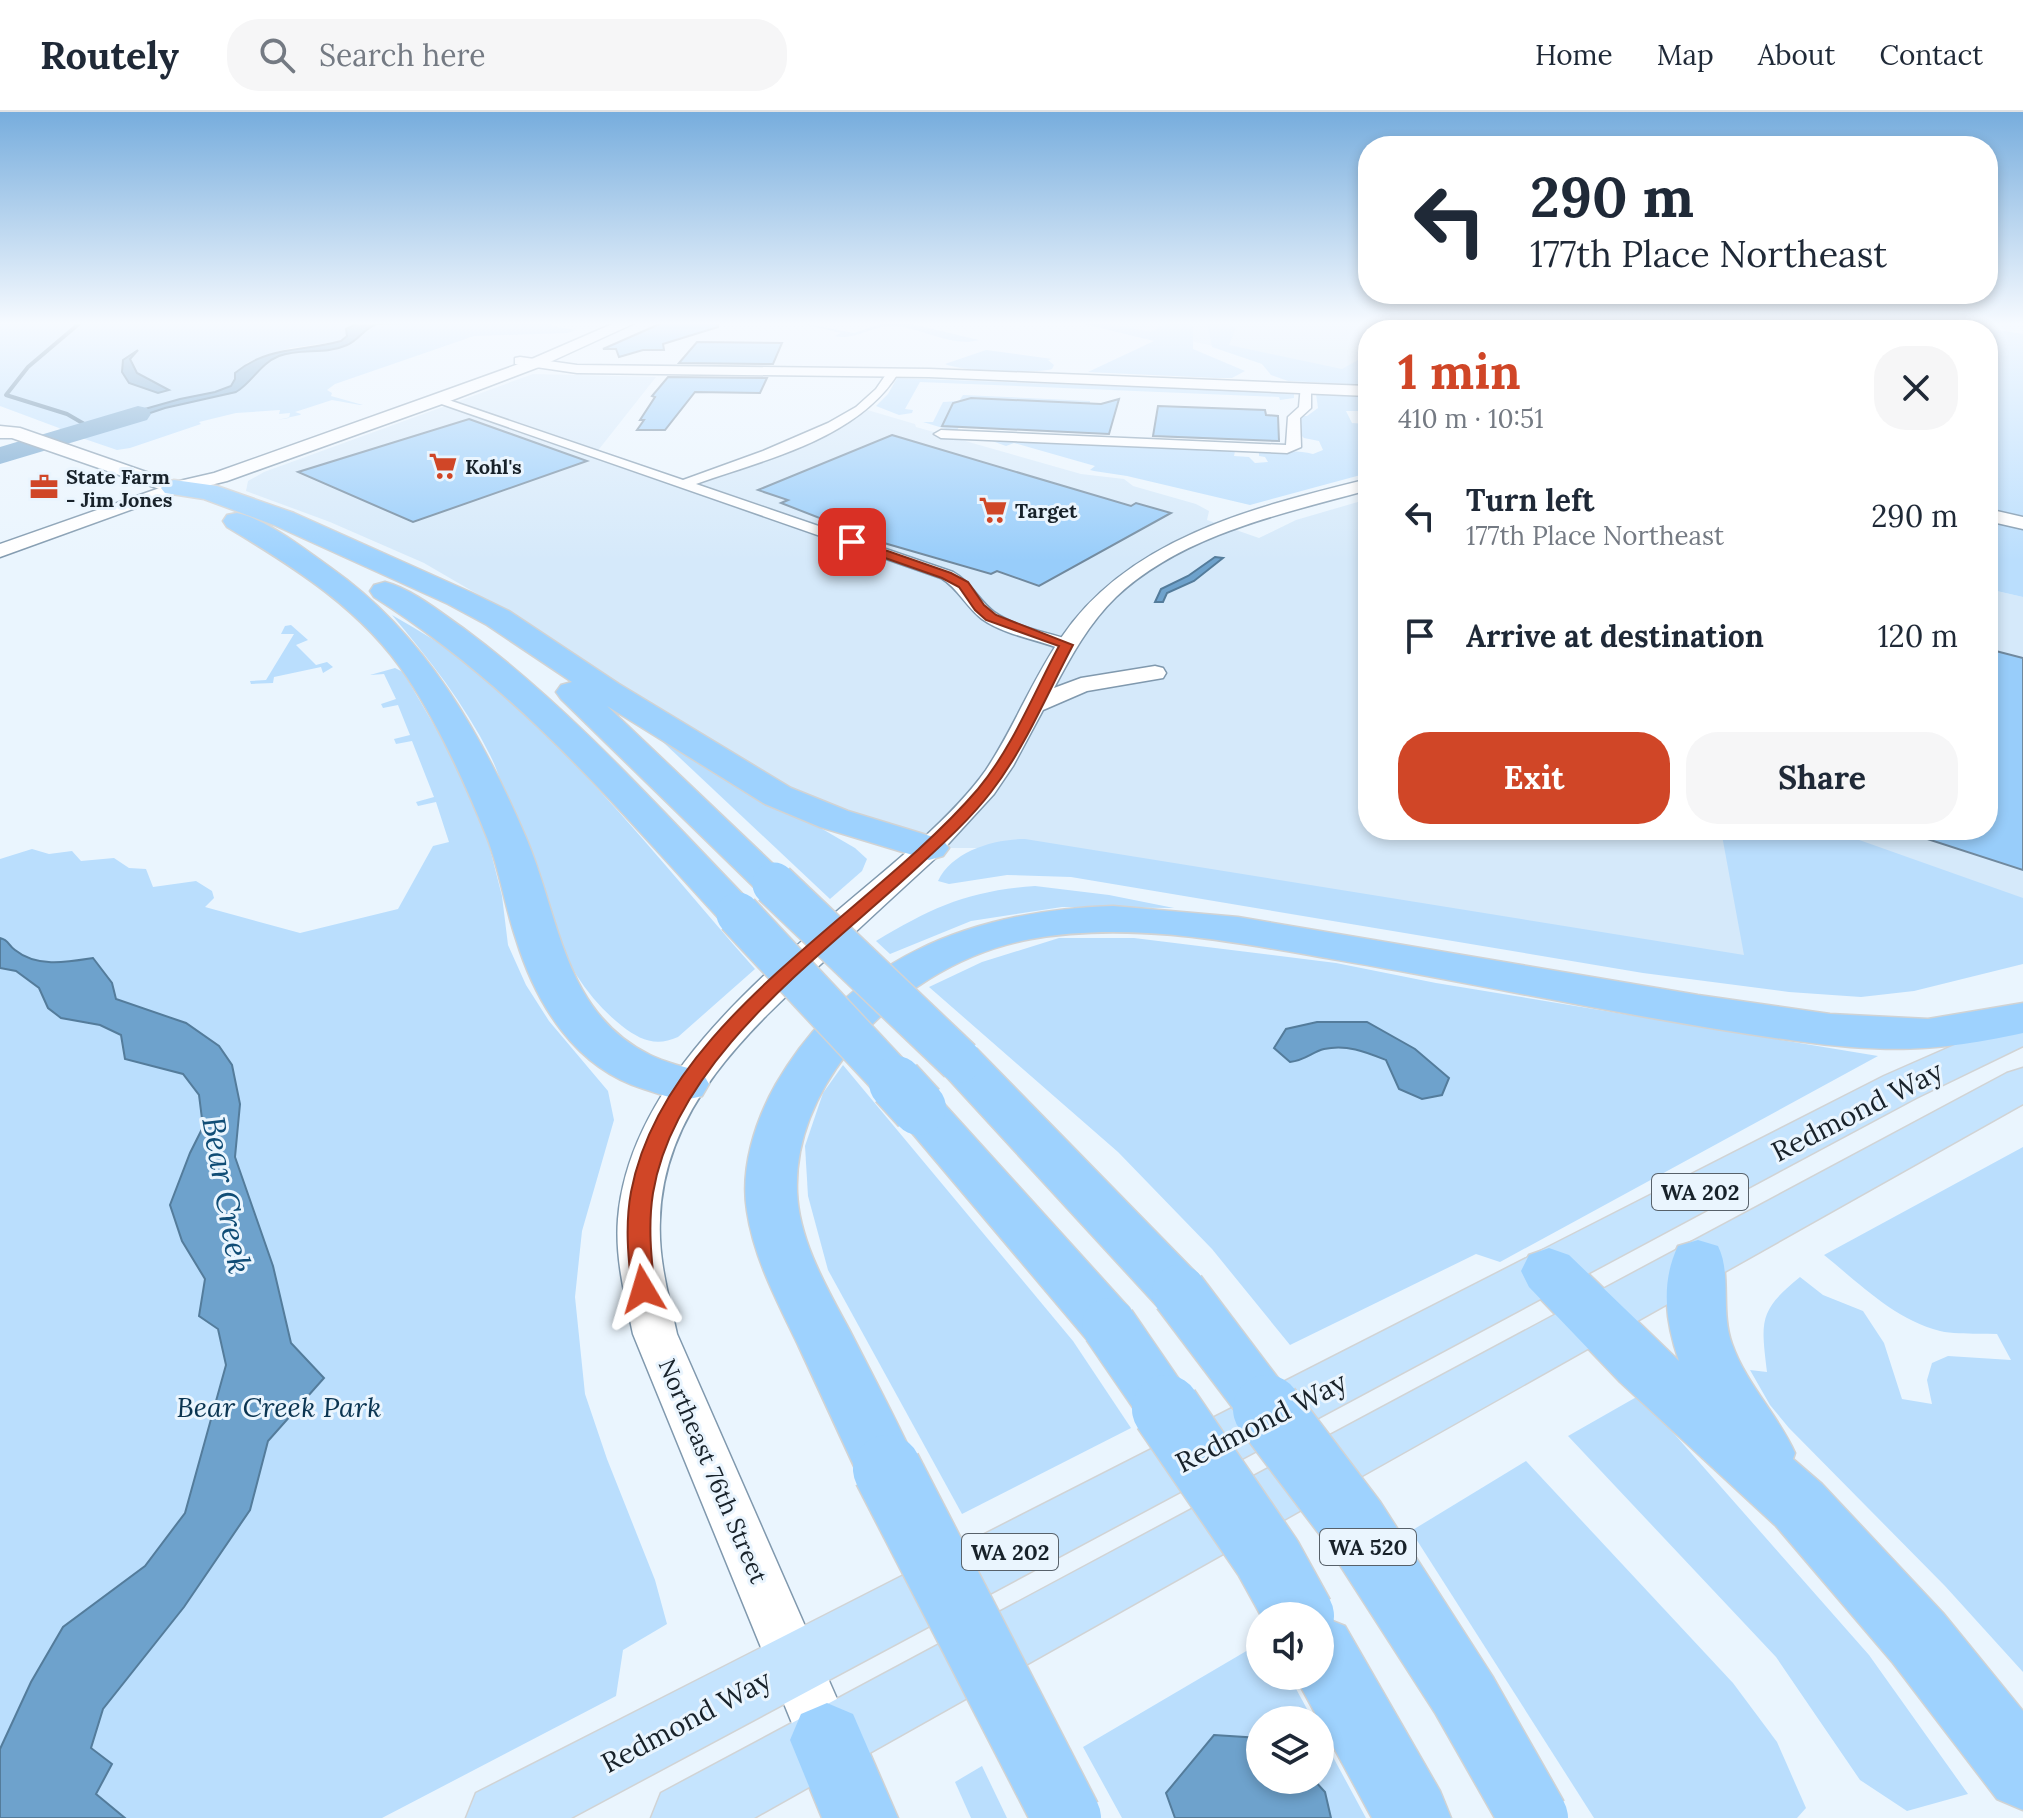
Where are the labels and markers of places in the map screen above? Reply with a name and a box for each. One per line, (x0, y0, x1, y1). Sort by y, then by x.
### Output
supermarket icon: Kohl's (428, 451, 458, 481)
place label: Kohl's (465, 454, 522, 479)
place label: State Farm - Jim Jones (66, 464, 173, 512)
office icon: State Farm - Jim Jones (29, 472, 59, 502)
supermarket icon: Target (978, 495, 1008, 525)
place label: Target (1015, 498, 1078, 523)
pin (818, 508, 886, 576)

